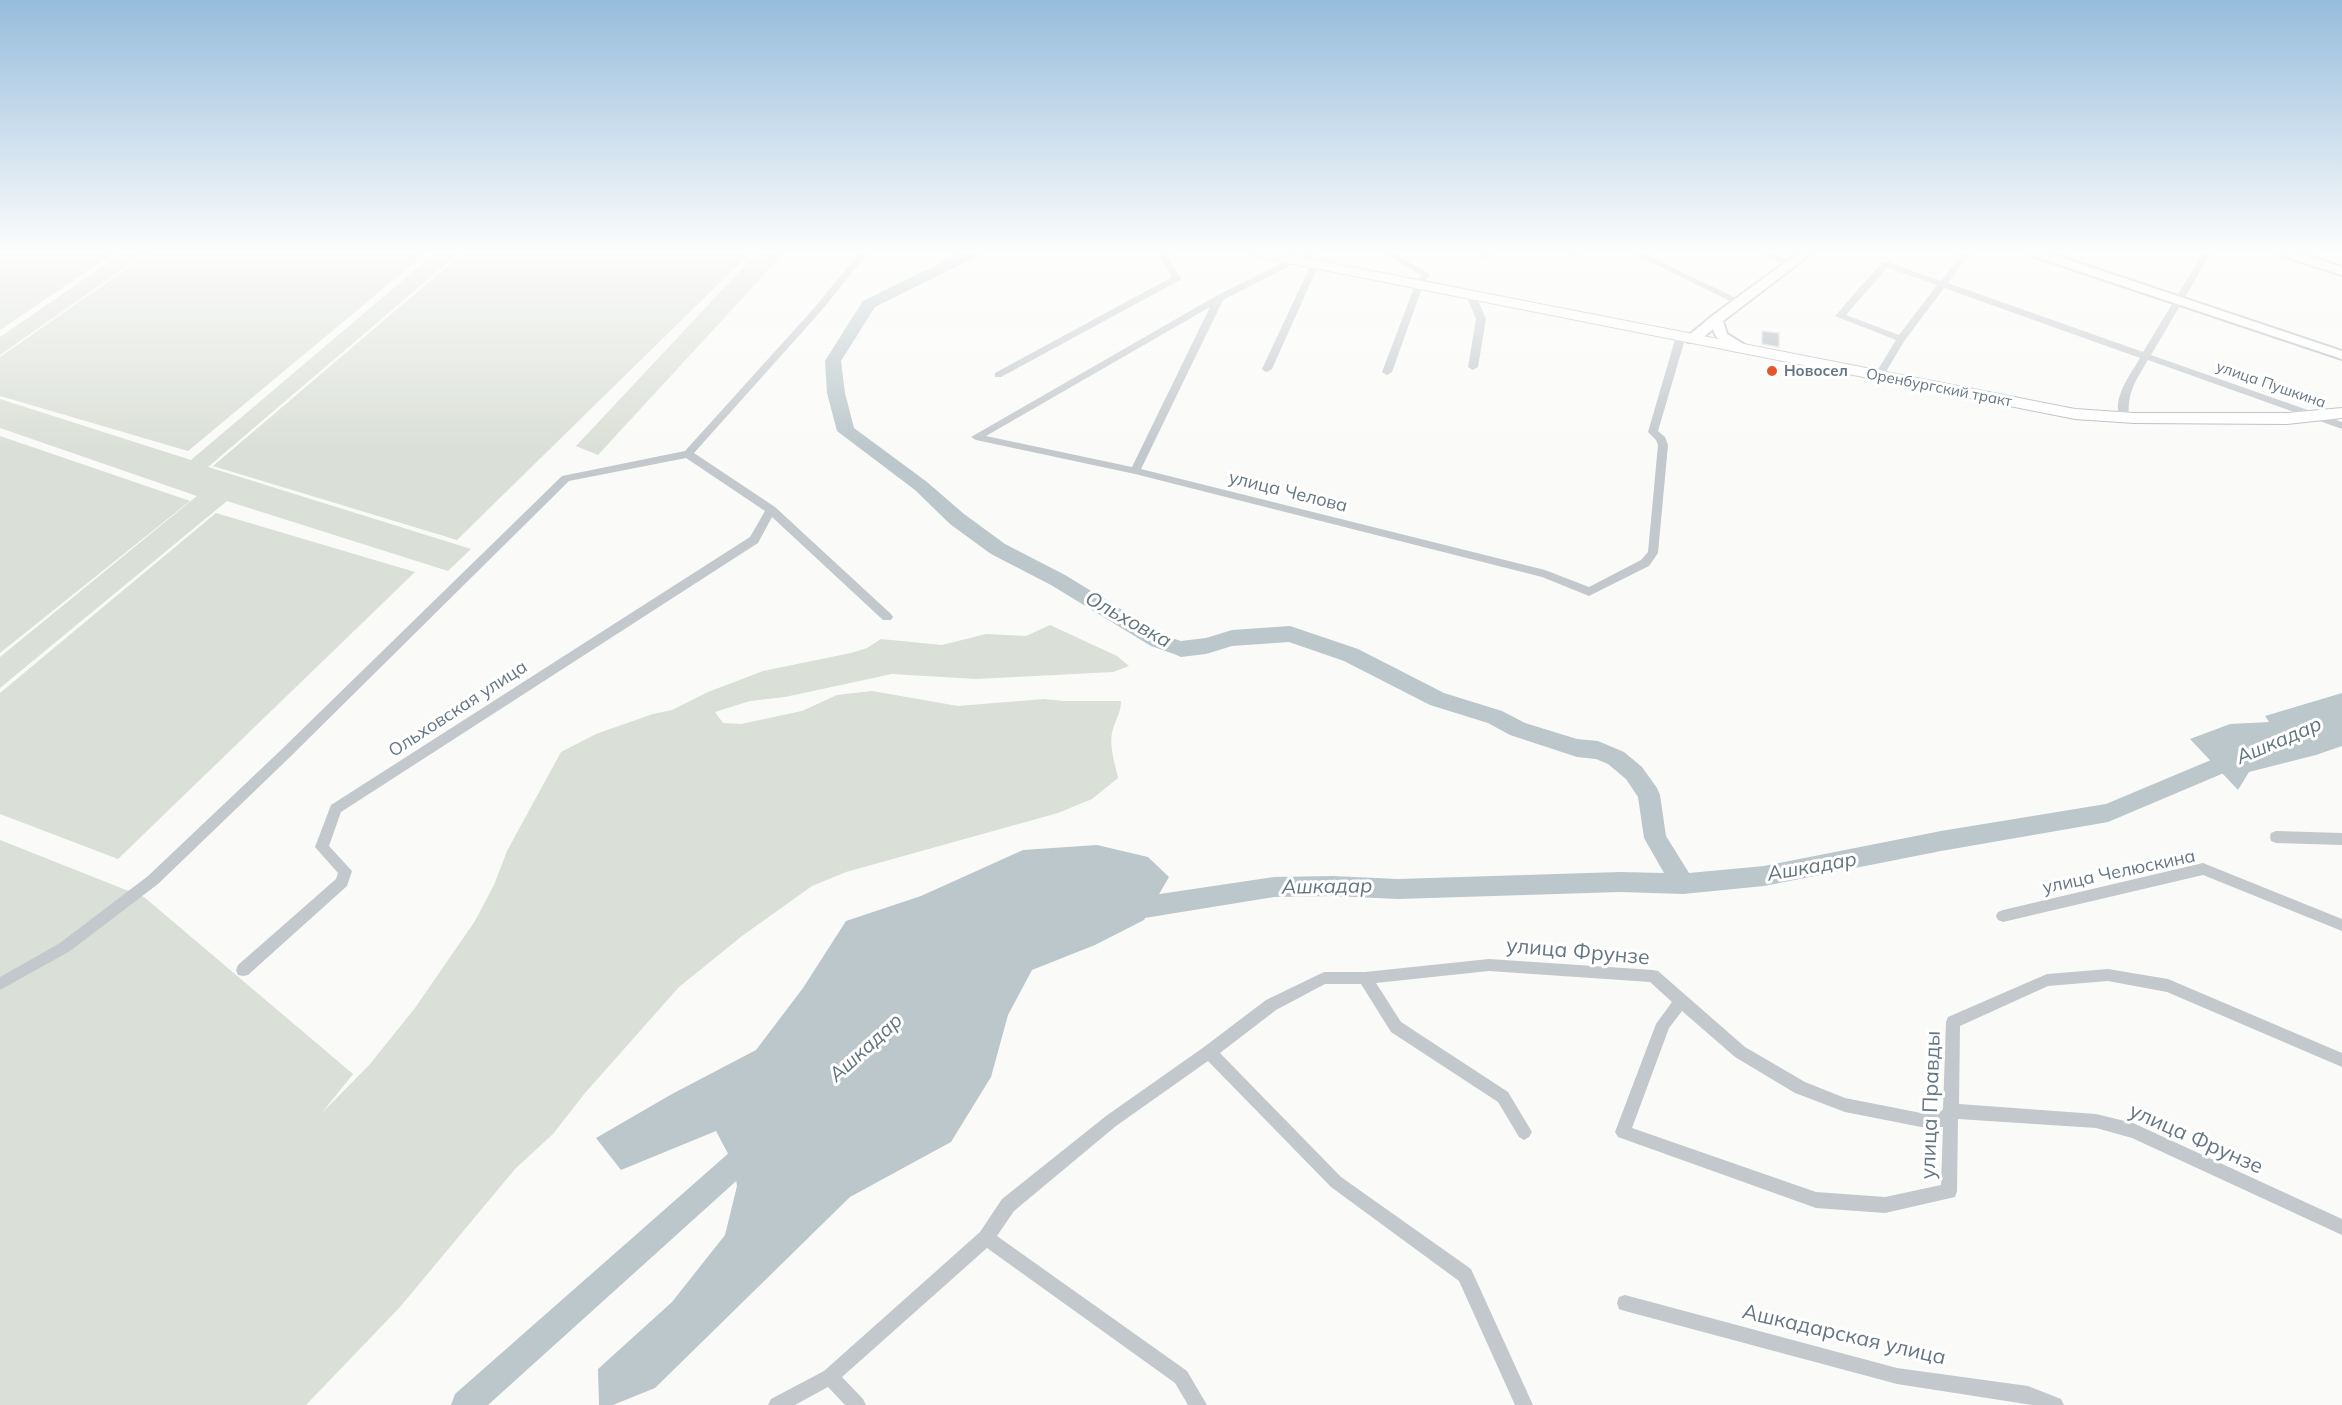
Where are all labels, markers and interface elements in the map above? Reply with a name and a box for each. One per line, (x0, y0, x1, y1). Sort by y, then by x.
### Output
street label: улица Пушкина (2214, 358, 2328, 412)
place label: Новосел (1784, 362, 1848, 380)
marker: Новосел (1765, 364, 1779, 378)
street label: Оренбургский тракт (1865, 365, 2013, 411)
street label: улица Челова (1226, 467, 1350, 517)
water label: Ольховка (1081, 587, 1175, 653)
street label: Ольховская улица (385, 656, 531, 762)
water label: Ашкадар (2233, 712, 2325, 770)
street label: улица Челюскина (2041, 845, 2197, 899)
water label: Ашкадар (1765, 847, 1859, 887)
water label: Ашкадар (1282, 874, 1372, 900)
street label: улица Фрунзе (1505, 933, 1651, 971)
water label: Ашкадар (824, 1009, 908, 1087)
street label: улица Правды (1916, 1030, 1946, 1180)
street label: улица Фрунзе (2125, 1098, 2267, 1180)
street label: Ашкадарская улица (1740, 1299, 1948, 1371)

